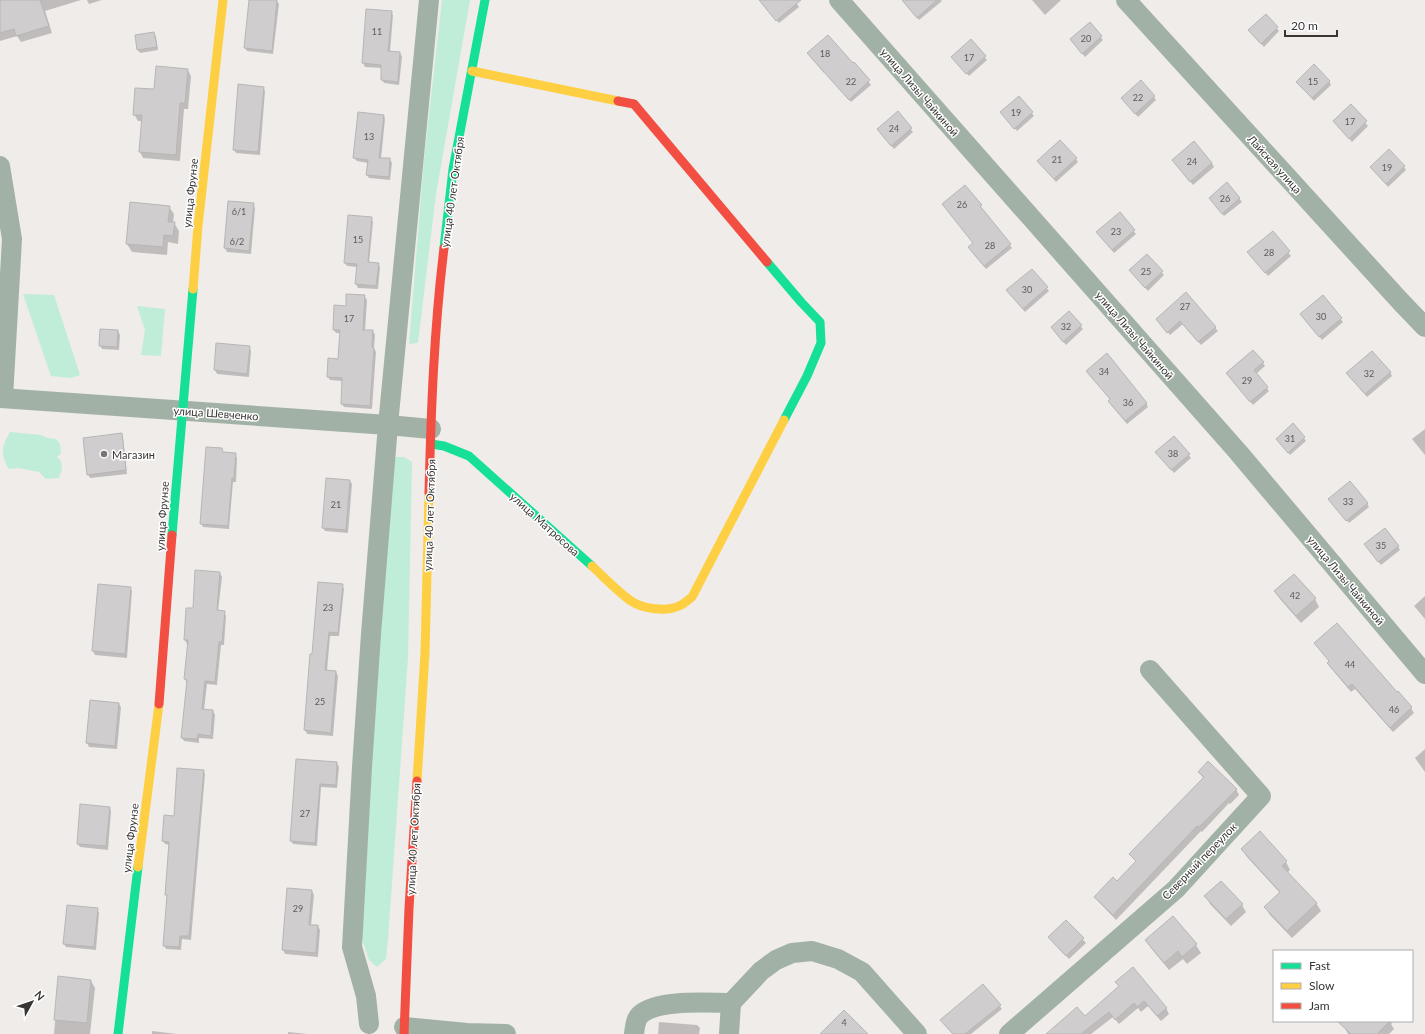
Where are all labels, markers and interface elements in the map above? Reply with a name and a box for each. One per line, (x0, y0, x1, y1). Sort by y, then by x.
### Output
scale bar (1285, 12, 1337, 38)
text: 20 m (1291, 18, 1318, 33)
house number: 11 (372, 26, 382, 37)
house number: 20 (1081, 33, 1091, 44)
street label: улица Лизы Чайкиной (878, 45, 962, 139)
house number: 18 (820, 48, 830, 59)
house number: 17 (964, 52, 974, 63)
house number: 22 (846, 76, 856, 87)
house number: 15 (1308, 76, 1318, 87)
house number: 22 (1133, 92, 1143, 103)
house number: 19 (1011, 107, 1021, 118)
house number: 17 (1345, 116, 1355, 127)
house number: 24 (889, 123, 899, 134)
house number: 13 (364, 131, 374, 142)
street label: Лайская улица (1245, 131, 1305, 196)
street label: улица 40 лет Октября (438, 136, 466, 248)
house number: 21 (1052, 154, 1062, 165)
house number: 24 (1187, 156, 1197, 167)
street label: улица Фрунзе (180, 157, 200, 228)
house number: 19 (1382, 162, 1392, 173)
house number: 26 (1220, 193, 1230, 204)
house number: 26 (957, 199, 967, 210)
house number: 6/1 (232, 206, 246, 217)
house number: 23 (1111, 226, 1121, 237)
house number: 15 (353, 234, 363, 245)
house number: 6/2 (230, 236, 244, 247)
house number: 28 (985, 240, 995, 251)
house number: 28 (1264, 247, 1274, 258)
house number: 25 (1141, 266, 1151, 277)
house number: 30 (1022, 284, 1032, 295)
street label: улица Лизы Чайкиной (1093, 288, 1177, 382)
house number: 27 (1180, 301, 1190, 312)
house number: 30 (1316, 311, 1326, 322)
house number: 17 (344, 313, 354, 324)
house number: 32 (1061, 321, 1071, 332)
house number: 34 (1099, 366, 1109, 377)
house number: 32 (1364, 368, 1374, 379)
house number: 29 (1242, 375, 1252, 386)
house number: 36 (1123, 397, 1133, 408)
street label: улица Шевченко (173, 404, 259, 422)
house number: 31 (1285, 433, 1295, 444)
place label: Магазин (112, 448, 155, 461)
house number: 38 (1168, 448, 1178, 459)
marker: Магазин (99, 449, 109, 459)
street label: улица 40 лет Октября (421, 459, 437, 571)
street label: улица Фрунзе (153, 480, 171, 551)
street label: улица Матросова (508, 490, 582, 558)
house number: 33 (1343, 496, 1353, 507)
house number: 21 (331, 499, 341, 510)
street label: улица Лизы Чайкиной (1305, 533, 1387, 627)
house number: 35 (1376, 540, 1386, 551)
house number: 42 (1290, 590, 1300, 601)
house number: 23 (323, 602, 333, 613)
house number: 44 (1345, 659, 1355, 670)
house number: 25 (315, 696, 325, 707)
house number: 46 (1389, 704, 1399, 715)
street label: улица 40 лет Октября (404, 783, 422, 895)
street label: улица Фрунзе (119, 802, 141, 874)
house number: 27 (300, 808, 310, 819)
street label: Северный переулок (1159, 820, 1239, 902)
house number: 29 (293, 903, 303, 914)
legend (1273, 950, 1413, 1022)
text: Fast (1309, 958, 1331, 973)
text: Slow (1309, 978, 1335, 993)
north arrow (12, 982, 52, 1022)
text: N (32, 988, 48, 1003)
text: Jam (1309, 998, 1330, 1013)
house number: 4 (841, 1017, 847, 1028)

